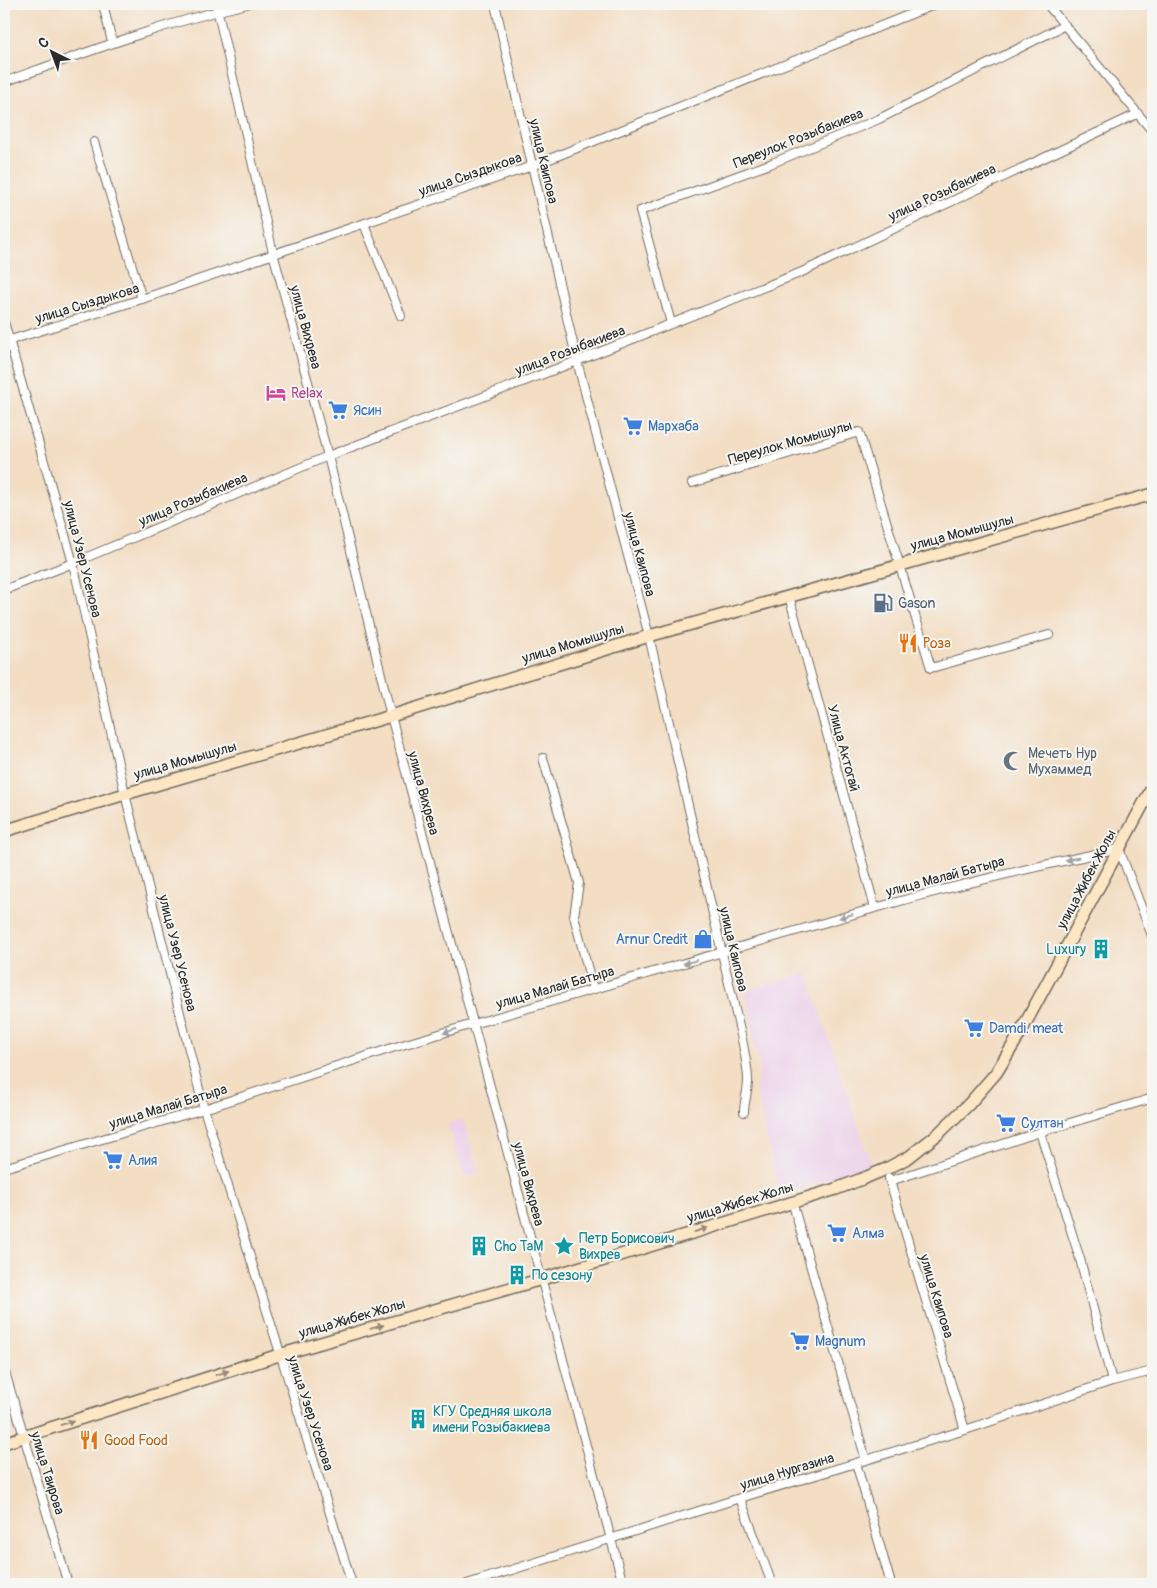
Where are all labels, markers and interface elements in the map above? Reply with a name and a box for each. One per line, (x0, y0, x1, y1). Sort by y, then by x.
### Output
north arrow (28, 28, 78, 78)
text: С (35, 33, 53, 52)
street label: Переулок Розыбакиева (731, 105, 866, 172)
street label: улица Каипова (525, 116, 562, 205)
street label: улица Сыздыкова (415, 149, 524, 200)
street label: улица Розыбакиева (885, 160, 999, 225)
street label: улица Сыздыкова (32, 280, 141, 328)
street label: улица Вихрева (286, 282, 325, 371)
street label: улица Розыбакиева (512, 322, 628, 380)
hotel icon: Relax (265, 382, 287, 404)
place label: Relax (291, 385, 323, 402)
supermarket icon: Ясин (327, 399, 349, 421)
place label: Ясин (353, 402, 381, 419)
supermarket icon: Мархаба (622, 415, 644, 437)
street label: Переулок Момышулы (726, 417, 854, 468)
place label: Мархаба (648, 418, 699, 435)
street label: улица Розыбакиева (135, 469, 250, 530)
street label: улица Узер Усенова (60, 498, 105, 619)
street label: улица Каипова (620, 509, 659, 598)
street label: улица Момышулы (908, 511, 1016, 555)
fuel station icon: Gason (872, 592, 894, 614)
place label: Gason (898, 595, 935, 612)
street label: улица Момышулы (519, 620, 626, 667)
restaurant icon: Роза (897, 632, 919, 654)
place label: Роза (923, 635, 951, 652)
street label: Улица Актогай (824, 703, 863, 793)
street label: улица Момышулы (131, 738, 238, 784)
place label: Мечеть Нур Мухаммед (1028, 745, 1097, 778)
street label: улица Вихрева (404, 748, 443, 837)
mosque icon: Мечеть Нур Мухаммед (1002, 750, 1024, 772)
street label: улица Жибек Жолы (1053, 827, 1120, 933)
street label: улица Малай Батыра (883, 852, 1006, 901)
one-way arrow (1064, 855, 1079, 863)
street label: улица Узер Усенова (155, 892, 200, 1013)
street label: улица Каипова (715, 904, 752, 993)
one-way arrow (839, 913, 854, 921)
shop icon: Arnur Credit (692, 928, 714, 950)
place label: Arnur Credit (616, 931, 688, 948)
building icon: Luxury (1090, 938, 1112, 960)
place label: Luxury (1046, 941, 1086, 958)
one-way arrow (683, 958, 698, 966)
street label: улица Малай Батыра (493, 962, 616, 1013)
supermarket icon: Damdi. meat (963, 1017, 985, 1039)
place label: Damdi. meat (989, 1020, 1064, 1037)
one-way arrow (443, 1027, 458, 1035)
street label: улица Малай Батыра (106, 1080, 229, 1133)
supermarket icon: Султан (995, 1112, 1017, 1134)
place label: Султан (1021, 1115, 1064, 1132)
street label: улица Вихрева (509, 1139, 548, 1228)
supermarket icon: Алия (102, 1149, 124, 1171)
place label: Алия (128, 1152, 157, 1169)
street label: улица Жибек Жолы (684, 1178, 795, 1227)
supermarket icon: Алма (826, 1222, 848, 1244)
one-way arrow (693, 1225, 708, 1233)
place label: Алма (852, 1225, 884, 1242)
place label: Петр Борисович Вихрев (579, 1230, 675, 1263)
building icon: Cho TaM (468, 1235, 490, 1257)
place icon: Петр Борисович Вихрев (553, 1235, 575, 1257)
place label: Cho TaM (494, 1238, 543, 1255)
street label: улица Каипова (915, 1251, 957, 1340)
building icon: По сезону (506, 1264, 528, 1286)
place label: По сезону (532, 1267, 592, 1284)
street label: улица Жибек Жолы (296, 1295, 407, 1342)
one-way arrow (370, 1322, 385, 1330)
supermarket icon: Magnum (789, 1330, 811, 1352)
place label: Magnum (815, 1333, 866, 1350)
street label: улица Узер Усенова (284, 1353, 337, 1473)
one-way arrow (214, 1369, 229, 1376)
place label: КГУ Средняя школа имени Розыбакиева (433, 1403, 551, 1436)
building icon: КГУ Средняя школа имени Розыбакиева (407, 1408, 429, 1430)
one-way arrow (60, 1419, 75, 1427)
street label: улица Таирова (27, 1429, 68, 1517)
restaurant icon: Good Food (78, 1429, 100, 1451)
place label: Good Food (104, 1432, 168, 1449)
street label: улица Нургазина (737, 1449, 836, 1494)

